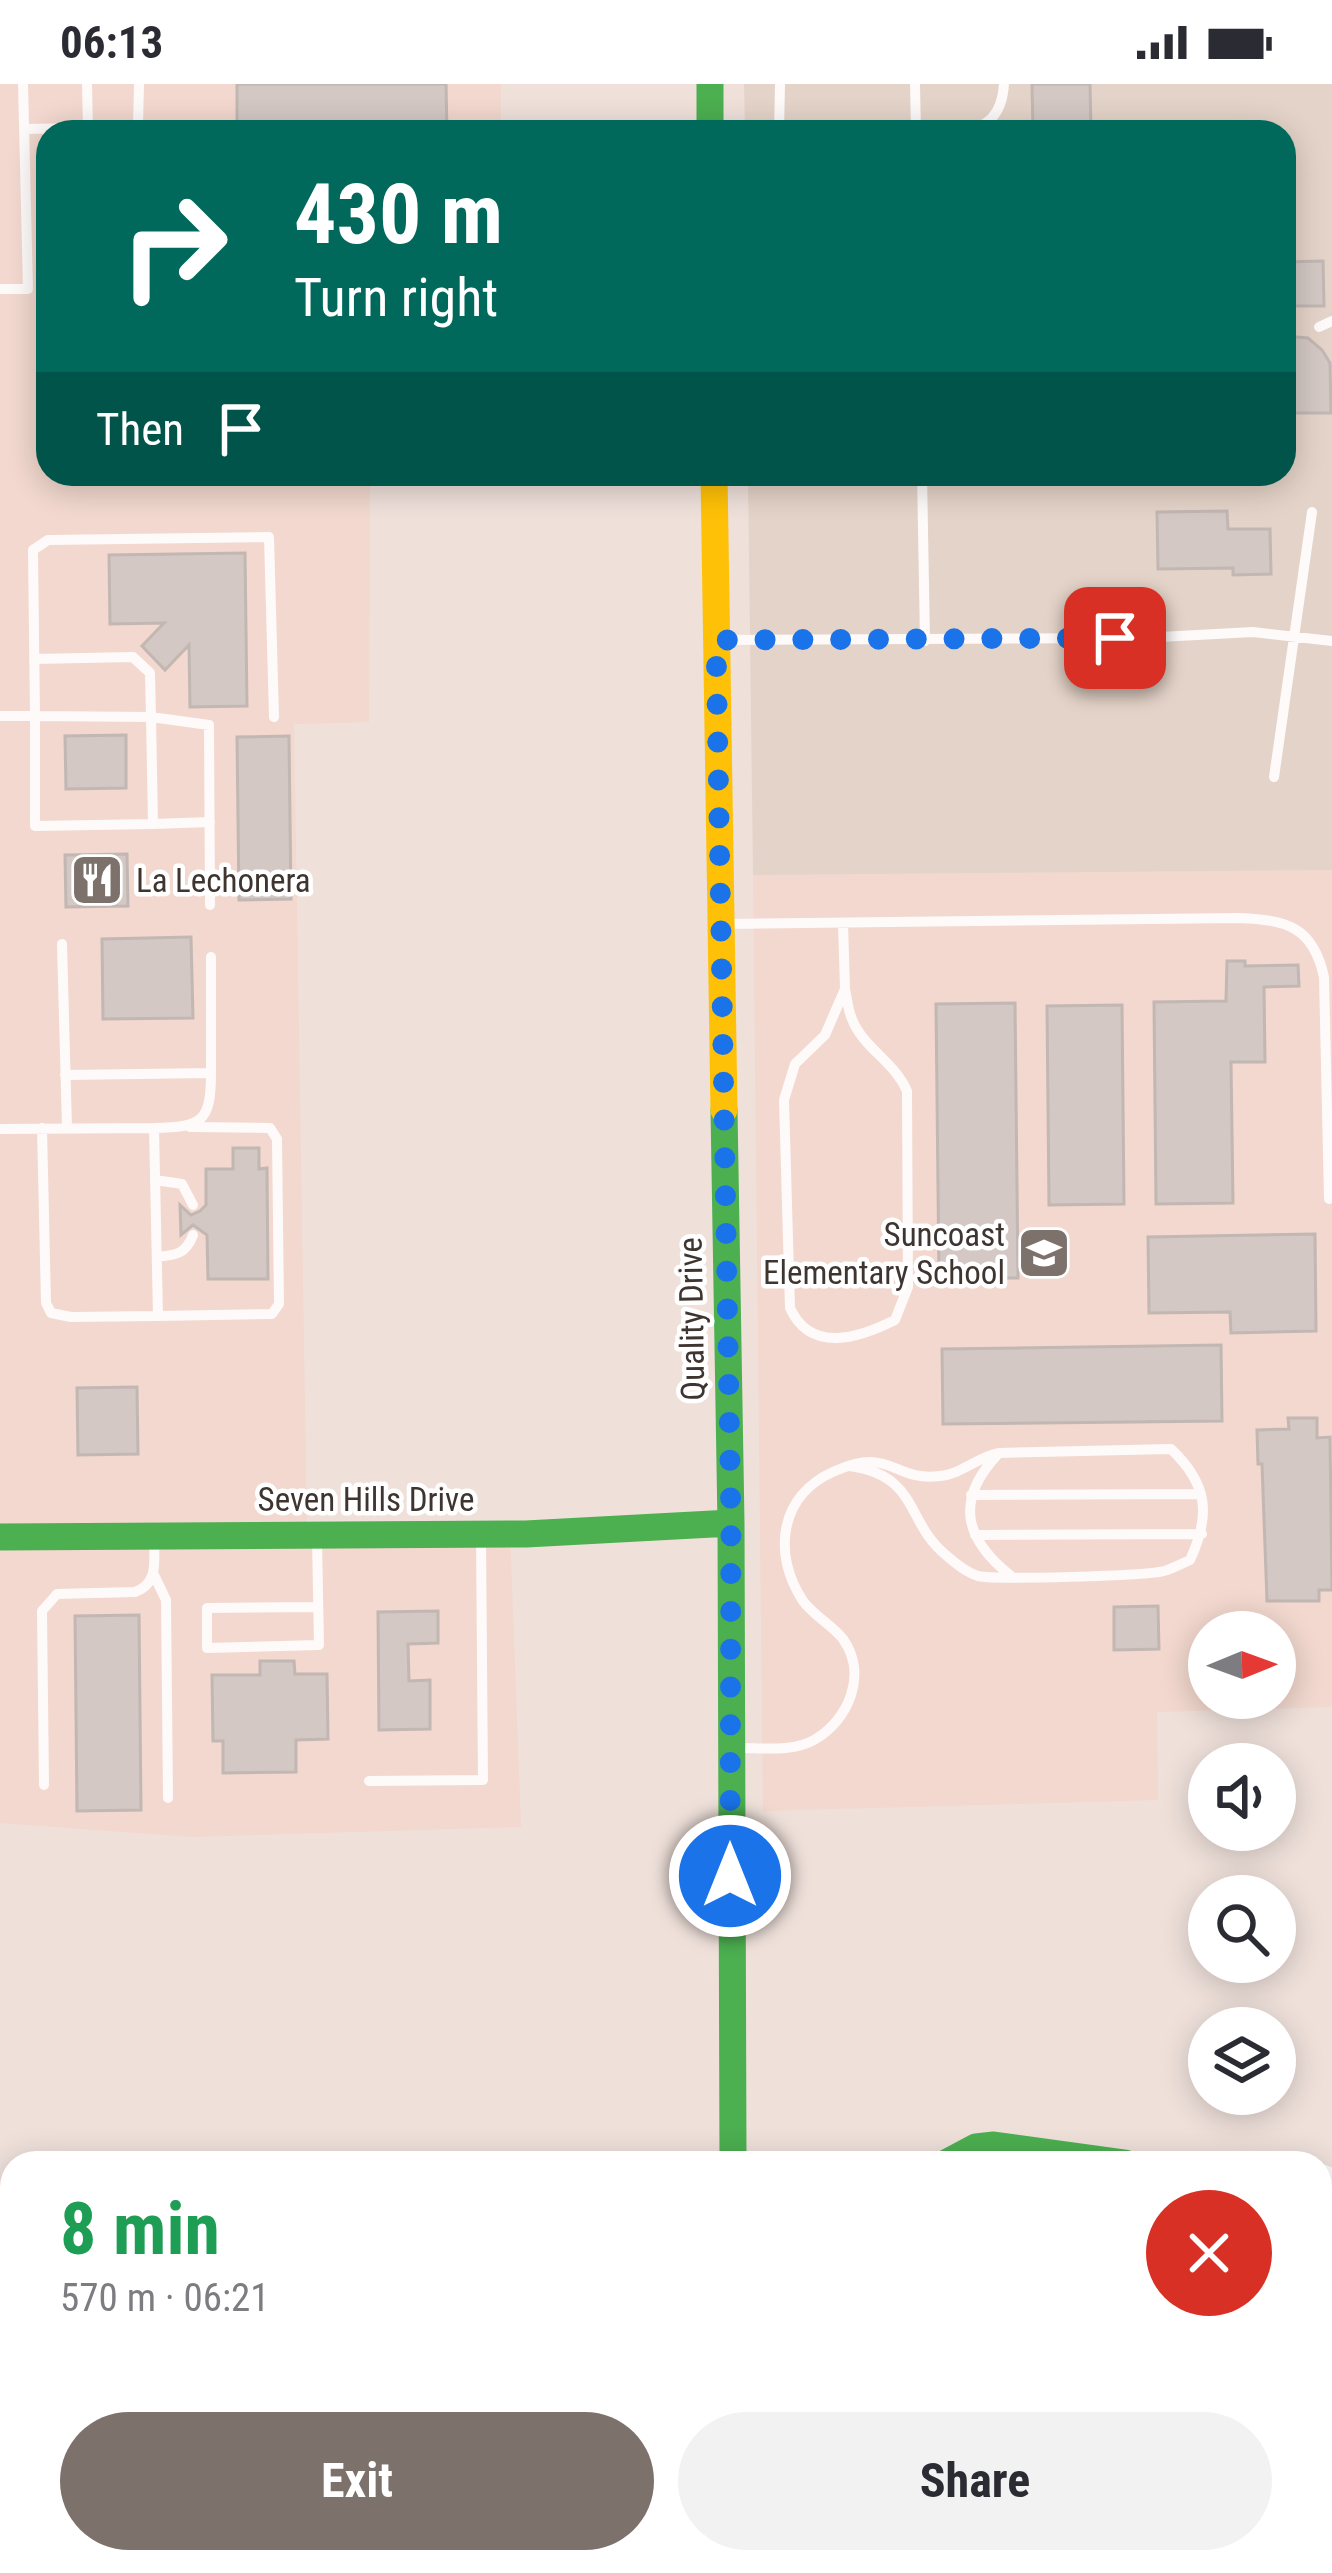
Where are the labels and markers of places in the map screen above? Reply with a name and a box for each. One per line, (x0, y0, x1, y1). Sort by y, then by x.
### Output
pin (1064, 587, 1166, 689)
restaurant icon: La Lechonera (69, 852, 125, 908)
place label: La Lechonera (136, 861, 311, 900)
place label: Suncoast Elementary School (763, 1215, 1005, 1292)
school or university icon: Suncoast Elementary School (1016, 1225, 1072, 1281)

